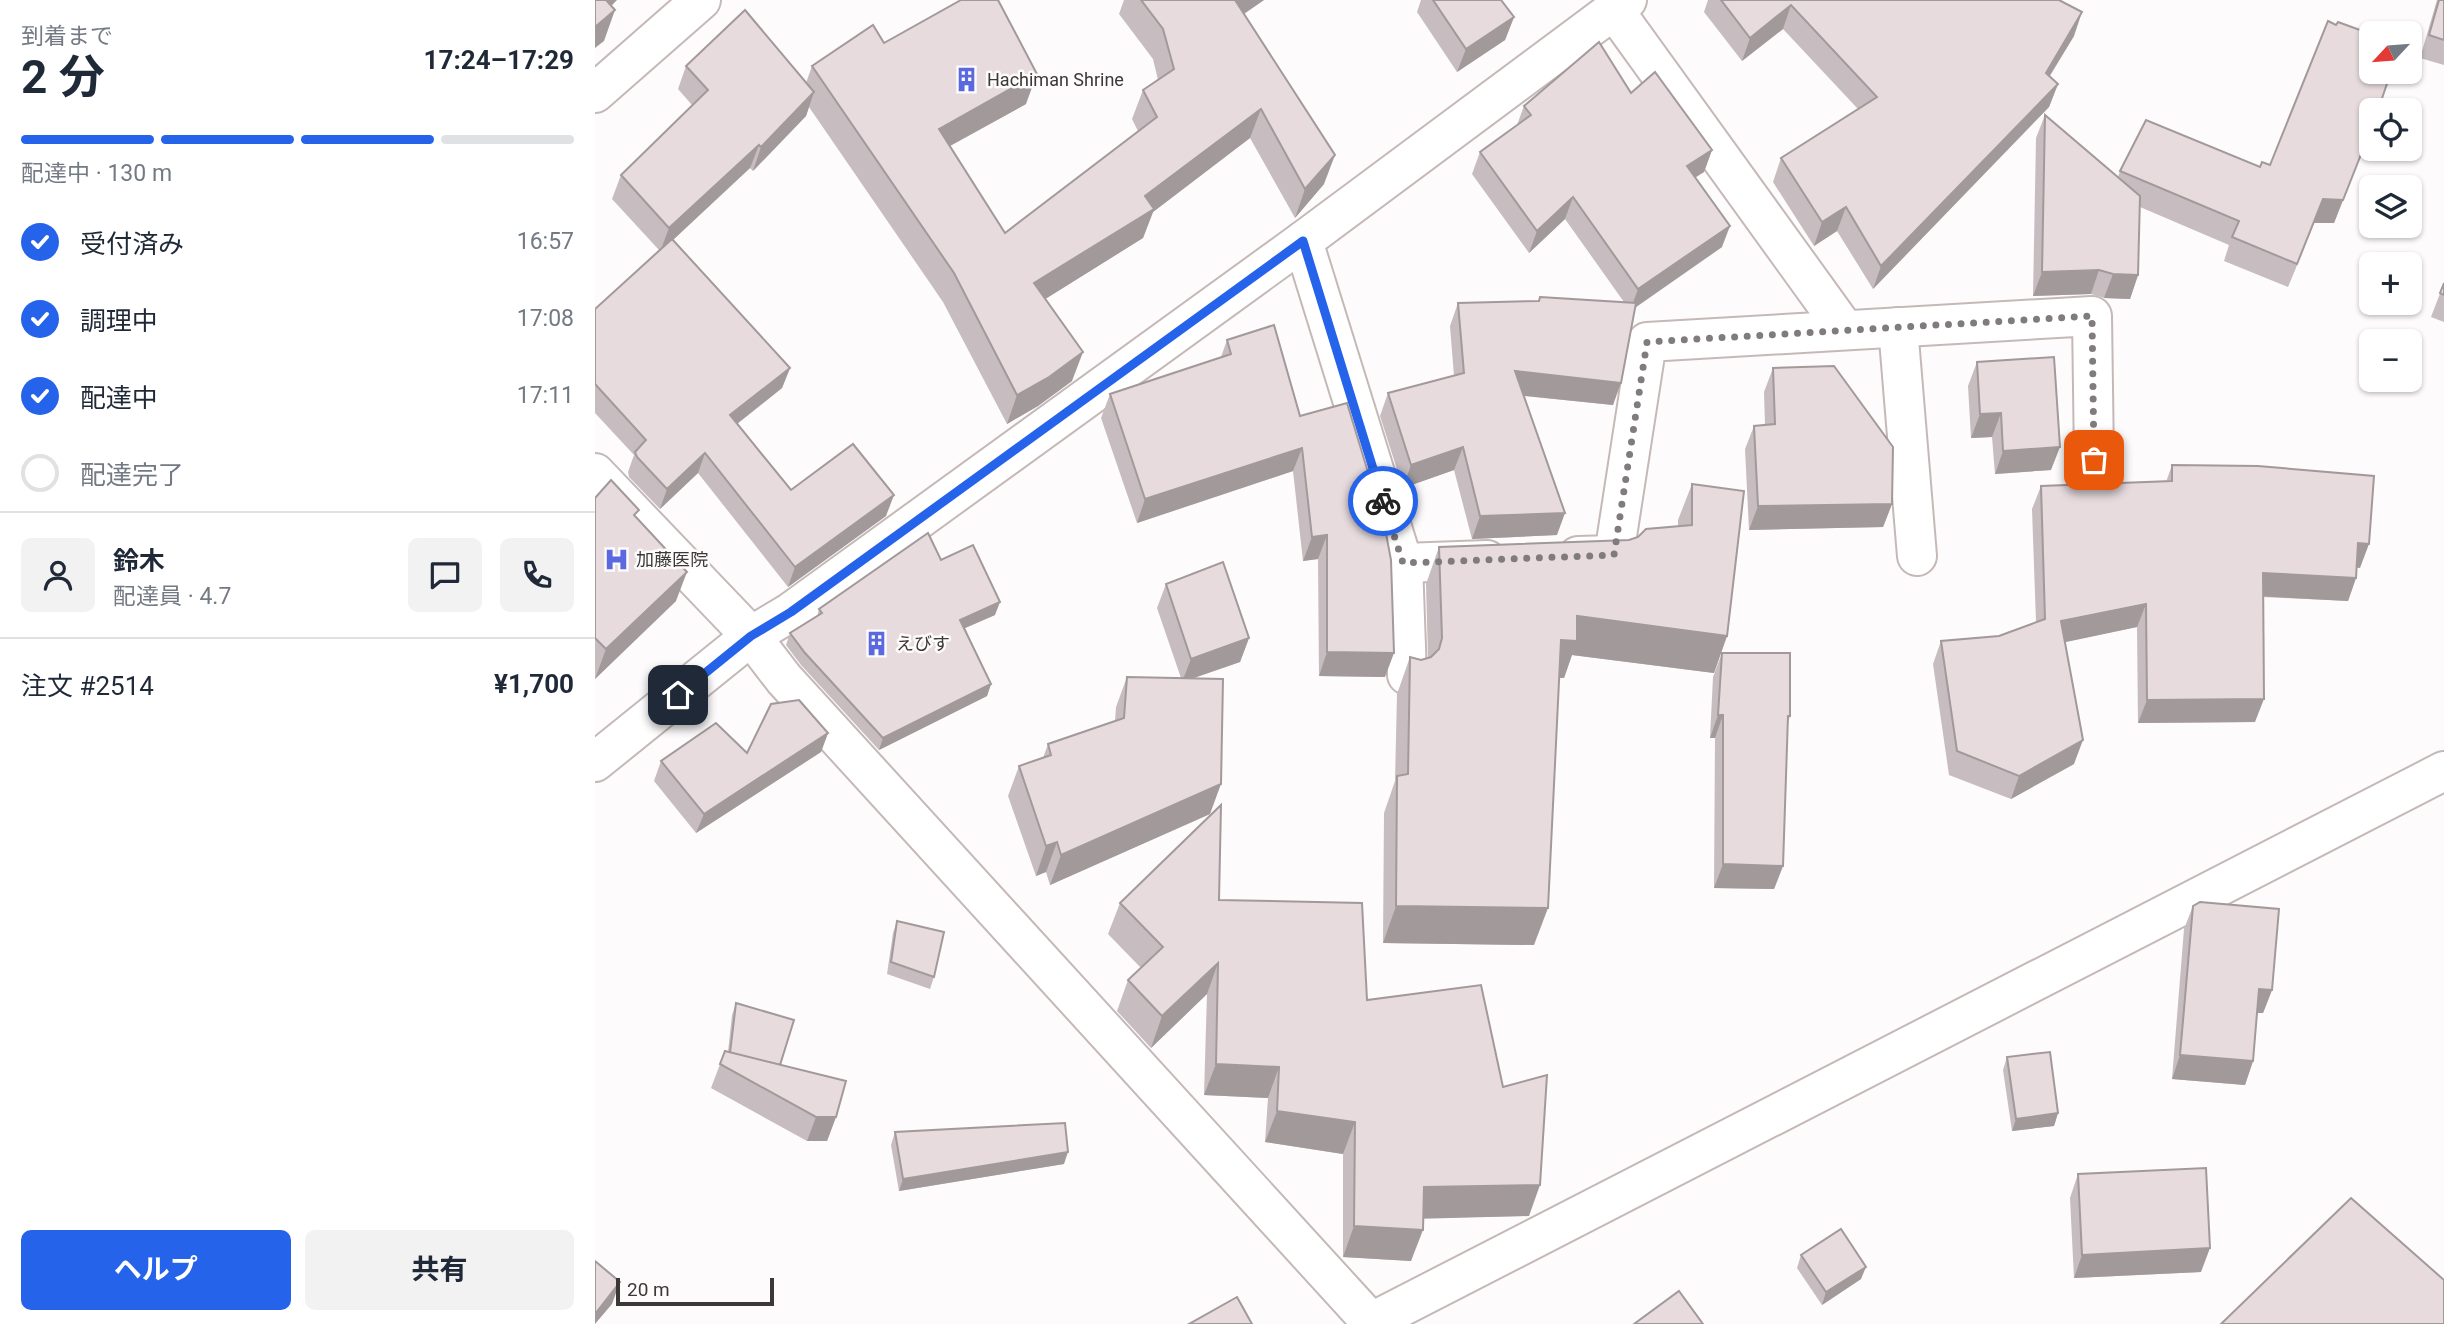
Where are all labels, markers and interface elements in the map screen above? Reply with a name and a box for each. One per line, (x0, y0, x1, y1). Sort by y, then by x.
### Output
north arrow (2359, 21, 2422, 84)
map controls (2359, 21, 2422, 392)
text: 到着まで (21, 23, 113, 50)
text: 17:24–17:29 (424, 45, 574, 75)
text: 2 分 (21, 50, 105, 104)
building icon: Hachiman Shrine (953, 65, 981, 93)
place label: Hachiman Shrine (987, 69, 1124, 90)
button: locate (2359, 98, 2422, 161)
text: 配達中 · 130 m (21, 160, 172, 187)
button: layers (2359, 175, 2422, 238)
icon: check (21, 223, 59, 261)
text: 16:57 (517, 228, 574, 255)
text: 受付済み (80, 229, 184, 259)
button: + (2359, 252, 2422, 315)
icon: check (21, 300, 59, 338)
text: 17:08 (517, 305, 574, 332)
text: 調理中 (80, 306, 158, 336)
button: − (2359, 329, 2422, 392)
icon: check (21, 377, 59, 415)
text: 17:11 (517, 382, 574, 409)
text: 配達中 (80, 383, 158, 413)
pin (2064, 430, 2124, 490)
icon: bag (2075, 441, 2113, 479)
text: 配達完了 (80, 460, 184, 490)
courier (1348, 466, 1418, 536)
icon: bike (1364, 482, 1402, 520)
button: person (21, 538, 95, 612)
button: chat (408, 538, 482, 612)
button: phone (500, 538, 574, 612)
hospital icon: 加藤医院 (602, 545, 630, 573)
text: 鈴木 (113, 546, 165, 576)
place label: 加藤医院 (636, 549, 708, 570)
text: 配達員 · 4.7 (113, 583, 231, 610)
building icon: えびす (862, 629, 890, 657)
place label: えびす (896, 633, 950, 654)
pin (648, 665, 708, 725)
text: ¥1,700 (494, 669, 574, 699)
text: 注文 #2514 (21, 671, 154, 701)
icon: home (659, 676, 697, 714)
button: ヘルプ (21, 1230, 291, 1310)
button: 共有 (305, 1230, 574, 1310)
scale bar (616, 1275, 773, 1307)
text: 20 m (627, 1278, 670, 1301)

